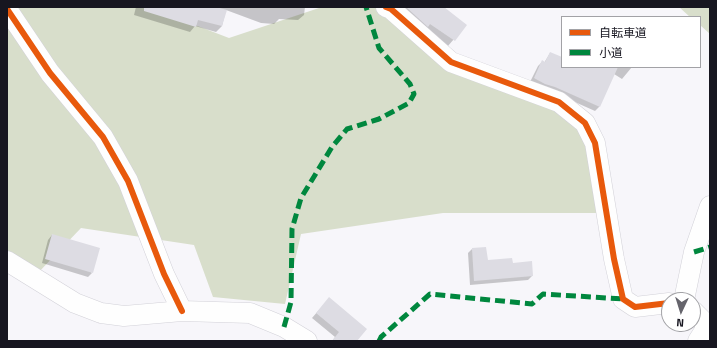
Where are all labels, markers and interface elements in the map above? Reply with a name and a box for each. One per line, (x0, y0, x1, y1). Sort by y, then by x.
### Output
legend (561, 16, 701, 68)
text: 自転車道 (599, 23, 647, 42)
text: 小道 (599, 43, 623, 62)
north arrow (661, 292, 701, 332)
text: N (676, 315, 685, 331)

